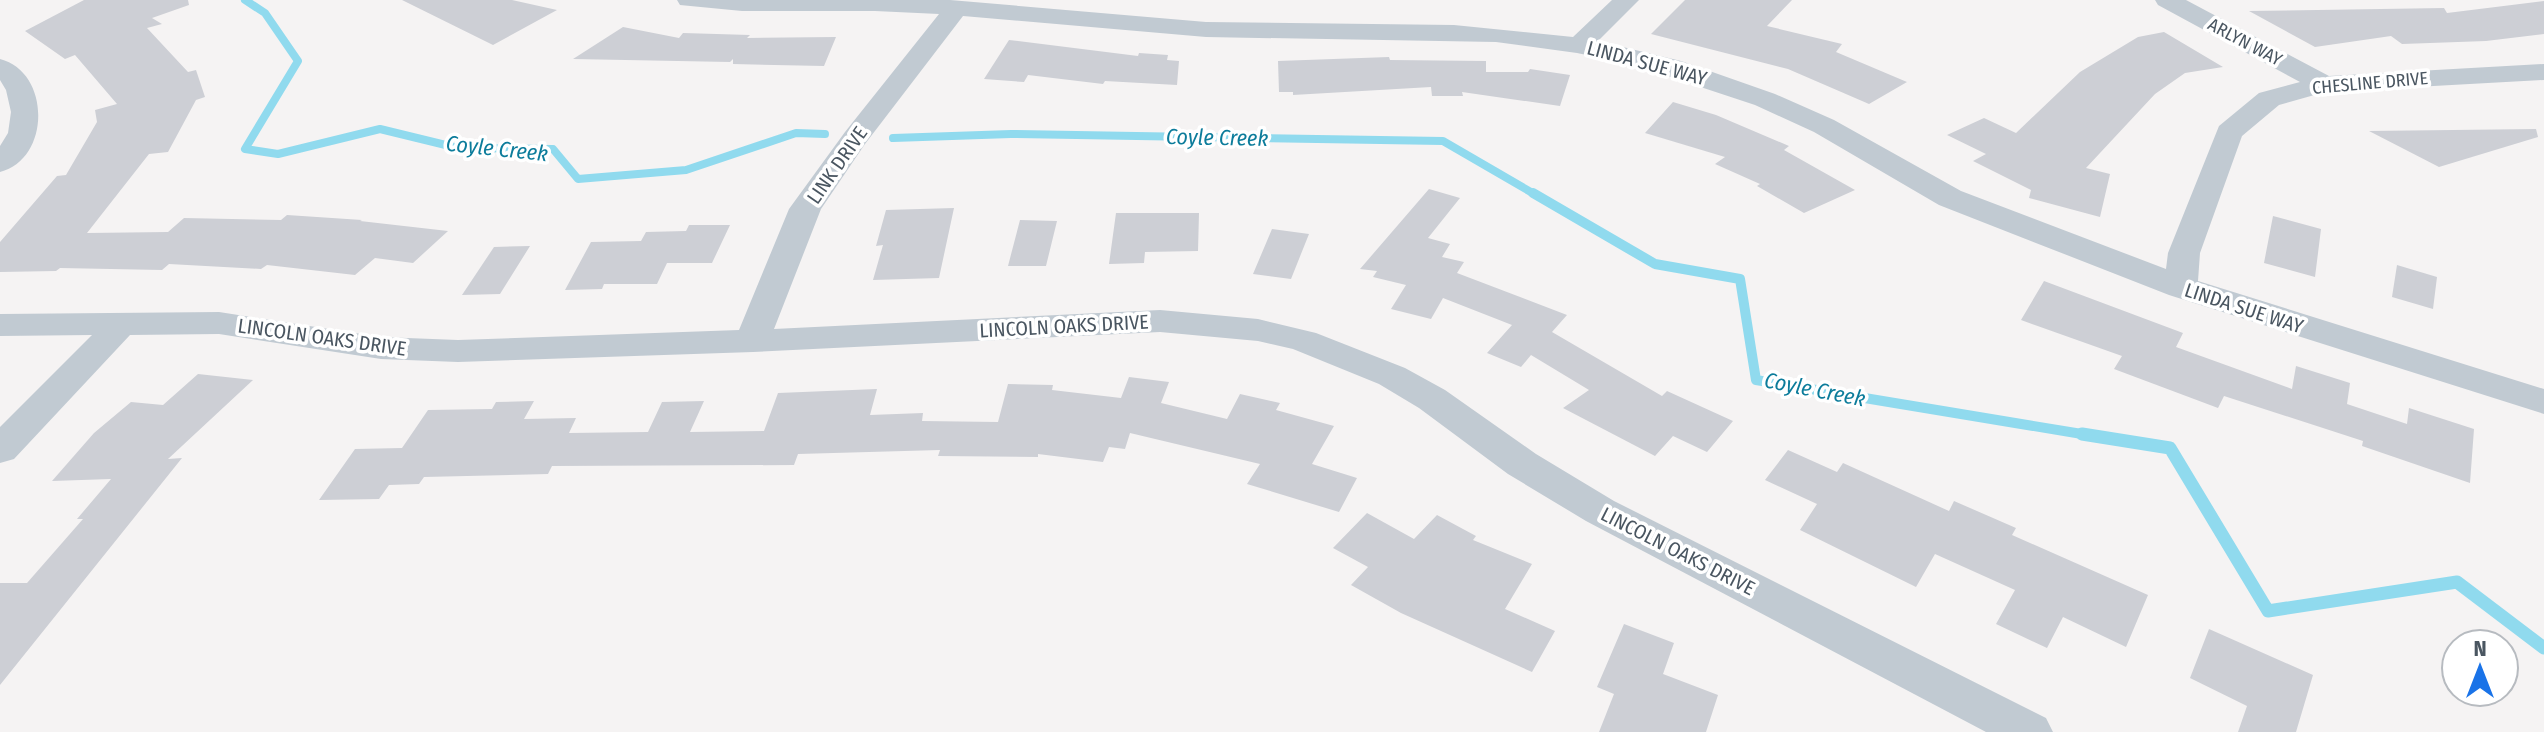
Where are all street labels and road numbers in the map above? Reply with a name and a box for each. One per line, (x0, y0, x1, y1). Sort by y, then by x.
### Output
street label: ARLYN WAY (2204, 13, 2286, 71)
street label: LINDA SUE WAY (1584, 35, 1710, 91)
street label: CHESLINE DRIVE (2311, 67, 2429, 99)
street label: LINK DRIVE (802, 122, 872, 208)
street label: LINDA SUE WAY (2182, 278, 2306, 338)
street label: LINCOLN OAKS DRIVE (979, 310, 1149, 342)
street label: LINCOLN OAKS DRIVE (236, 313, 408, 361)
street label: LINCOLN OAKS DRIVE (1597, 502, 1759, 600)

